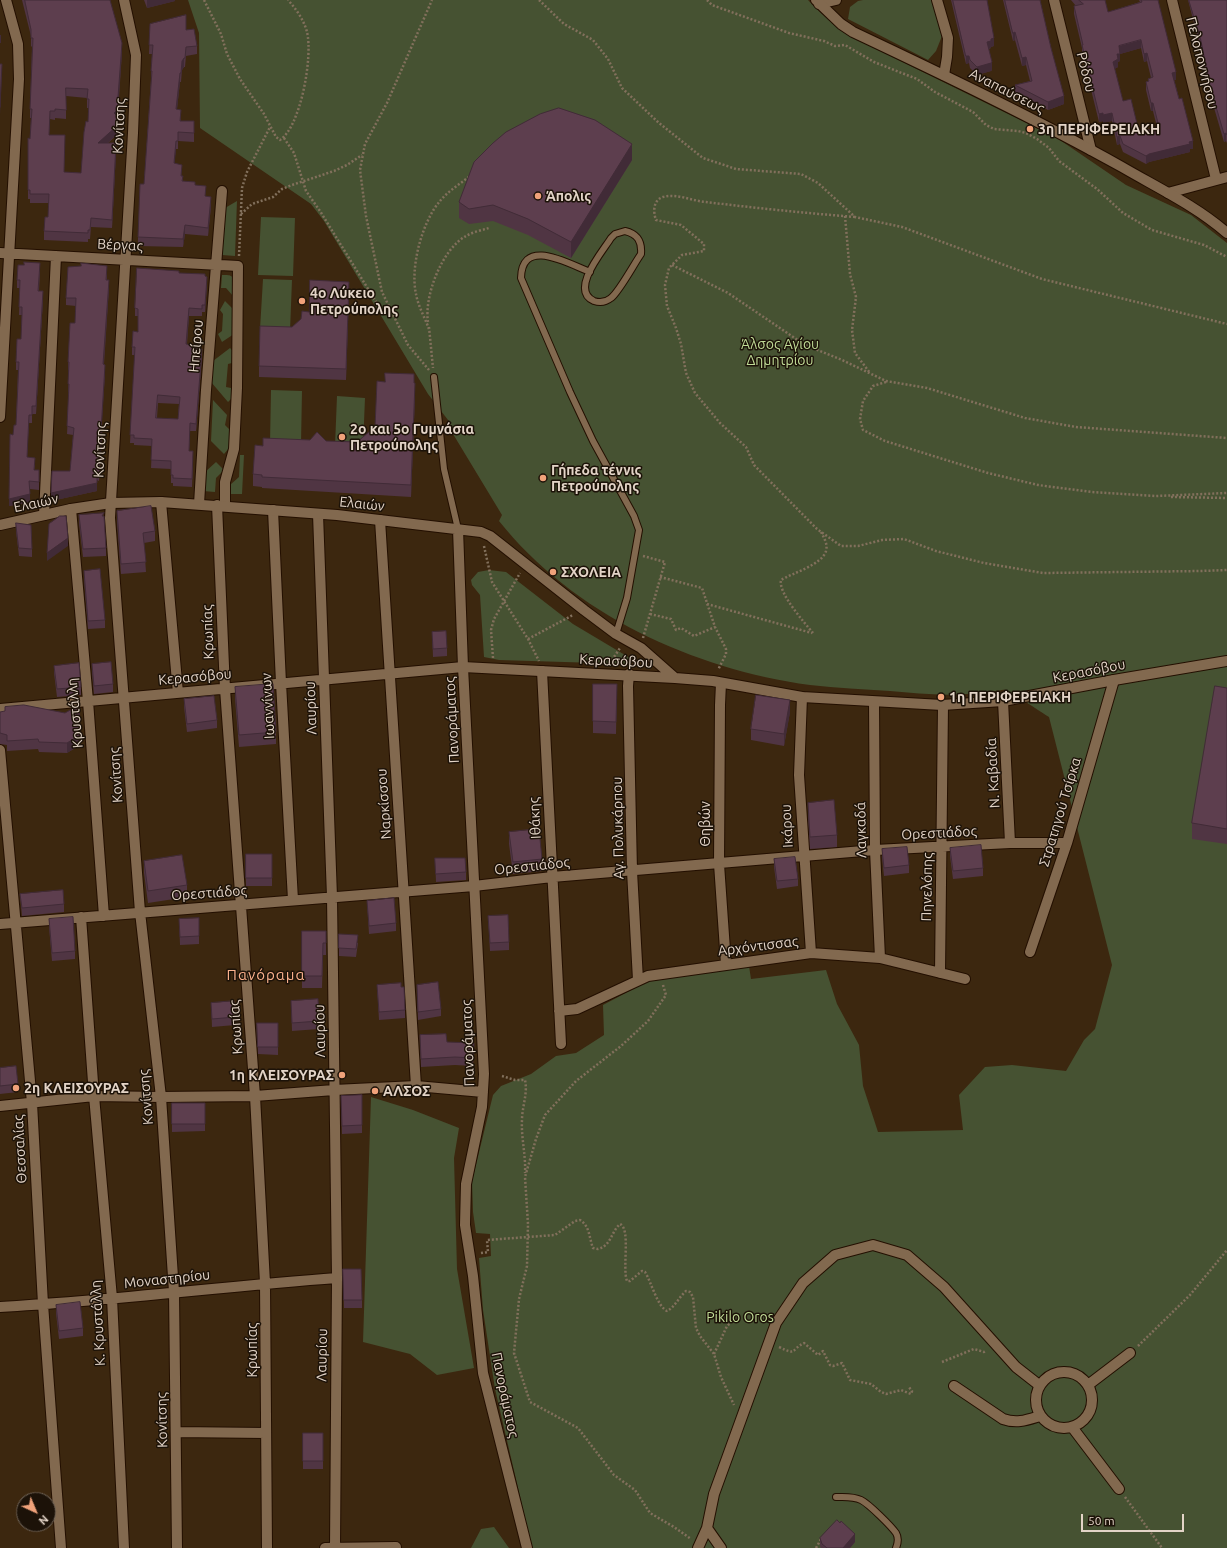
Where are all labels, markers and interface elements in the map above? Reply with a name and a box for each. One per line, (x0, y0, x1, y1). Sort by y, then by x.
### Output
street label: Πελοποννήσου (1182, 15, 1222, 111)
street label: Ρόδου (1073, 50, 1099, 94)
street label: Αναπαύσεως (967, 65, 1047, 117)
street label: Κονίτσης (109, 98, 129, 154)
place label: 3η ΠΕΡΙΦΕΡΕΙΑΚΗ (1038, 121, 1160, 137)
marker: 3η ΠΕΡΙΦΕΡΕΙΑΚΗ (1025, 124, 1035, 134)
place label: Άπολις (546, 188, 591, 204)
marker: Άπολις (533, 191, 543, 201)
street label: Βέργας (97, 235, 143, 255)
place label: 4ο Λύκειο Πετρούπολης (310, 285, 398, 318)
marker: 4ο Λύκειο Πετρούπολης (297, 296, 307, 306)
street label: Ηπείρου (185, 319, 207, 373)
park label: Άλσος Αγίου Δημητρίου (741, 336, 819, 368)
place label: 2ο και 5ο Γυμνάσια Πετρούπολης (350, 421, 474, 454)
street label: Κονίτσης (90, 422, 110, 478)
marker: 2ο και 5ο Γυμνάσια Πετρούπολης (337, 432, 347, 442)
place label: Γήπεδα τέννις Πετρούπολης (551, 462, 641, 494)
marker: Γήπεδα τέννις Πετρούπολης (538, 473, 548, 483)
street label: Ελαιών (12, 490, 60, 516)
street label: Ελαιών (339, 493, 385, 515)
place label: ΣΧΟΛΕΙΑ (561, 564, 621, 580)
marker: ΣΧΟΛΕΙΑ (548, 567, 558, 577)
street label: Κρωπίας (199, 604, 217, 660)
street label: Κερασόβου (579, 651, 653, 671)
street label: Κερασόβου (1051, 656, 1127, 686)
street label: Κερασόβου (158, 665, 232, 689)
street label: Ιωαννίνων (258, 672, 278, 740)
street label: Πανοράματος (441, 676, 463, 764)
street label: Κρυστάλλη (64, 677, 86, 749)
street label: Λαυρίου (302, 681, 320, 735)
place label: 1η ΠΕΡΙΦΕΡΕΙΑΚΗ (949, 689, 1071, 705)
marker: 1η ΠΕΡΙΦΕΡΕΙΑΚΗ (936, 692, 946, 702)
street label: N. Καβαδία (983, 737, 1003, 809)
street label: Κονίτσης (106, 747, 126, 803)
street label: Στρατηγού Τσίρκα (1035, 755, 1085, 869)
street label: Ναρκίσσου (373, 768, 395, 840)
street label: Αγ. Πολυκάρπου (609, 776, 627, 880)
street label: Ιθάκης (526, 797, 544, 839)
street label: Θηβών (697, 801, 713, 847)
street label: Λαγκαδά (852, 802, 870, 858)
street label: Ικάρου (777, 804, 797, 848)
street label: Ορεστιάδος (901, 823, 977, 843)
street label: Πηνελόπης (918, 852, 936, 922)
street label: Ορεστιάδος (493, 854, 571, 878)
street label: Ορεστιάδος (171, 882, 247, 904)
street label: Αρχόντισσας (717, 933, 799, 959)
district label: Πανόραμα (227, 966, 305, 984)
street label: Κρωπίας (226, 999, 246, 1055)
street label: Πανοράματος (458, 999, 478, 1087)
street label: Λαυρίου (311, 1004, 329, 1058)
place label: 1η ΚΛΕΙΣΟΥΡΑΣ (229, 1067, 334, 1083)
street label: Κονίτσης (135, 1068, 157, 1126)
marker: 1η ΚΛΕΙΣΟΥΡΑΣ (337, 1070, 347, 1080)
place label: 2η ΚΛΕΙΣΟΥΡΑΣ (24, 1080, 129, 1096)
marker: 2η ΚΛΕΙΣΟΥΡΑΣ (11, 1083, 21, 1093)
place label: ΑΛΣΟΣ (383, 1083, 430, 1099)
marker: ΑΛΣΟΣ (370, 1086, 380, 1096)
street label: Θεσσαλίας (10, 1114, 30, 1184)
street label: Μοναστηρίου (123, 1266, 211, 1292)
street label: Κ. Κρυστάλλη (87, 1280, 109, 1366)
park label: Pikilo Oros (706, 1309, 774, 1325)
street label: Κρωπίας (244, 1323, 260, 1377)
street label: Λαυρίου (313, 1328, 331, 1382)
street label: Πανοράματος (488, 1351, 522, 1439)
street label: Κονίτσης (153, 1392, 171, 1448)
north arrow (16, 1492, 56, 1532)
scale bar (1083, 1506, 1186, 1532)
text: N (37, 1513, 51, 1527)
text: 50 m (1088, 1514, 1115, 1527)

